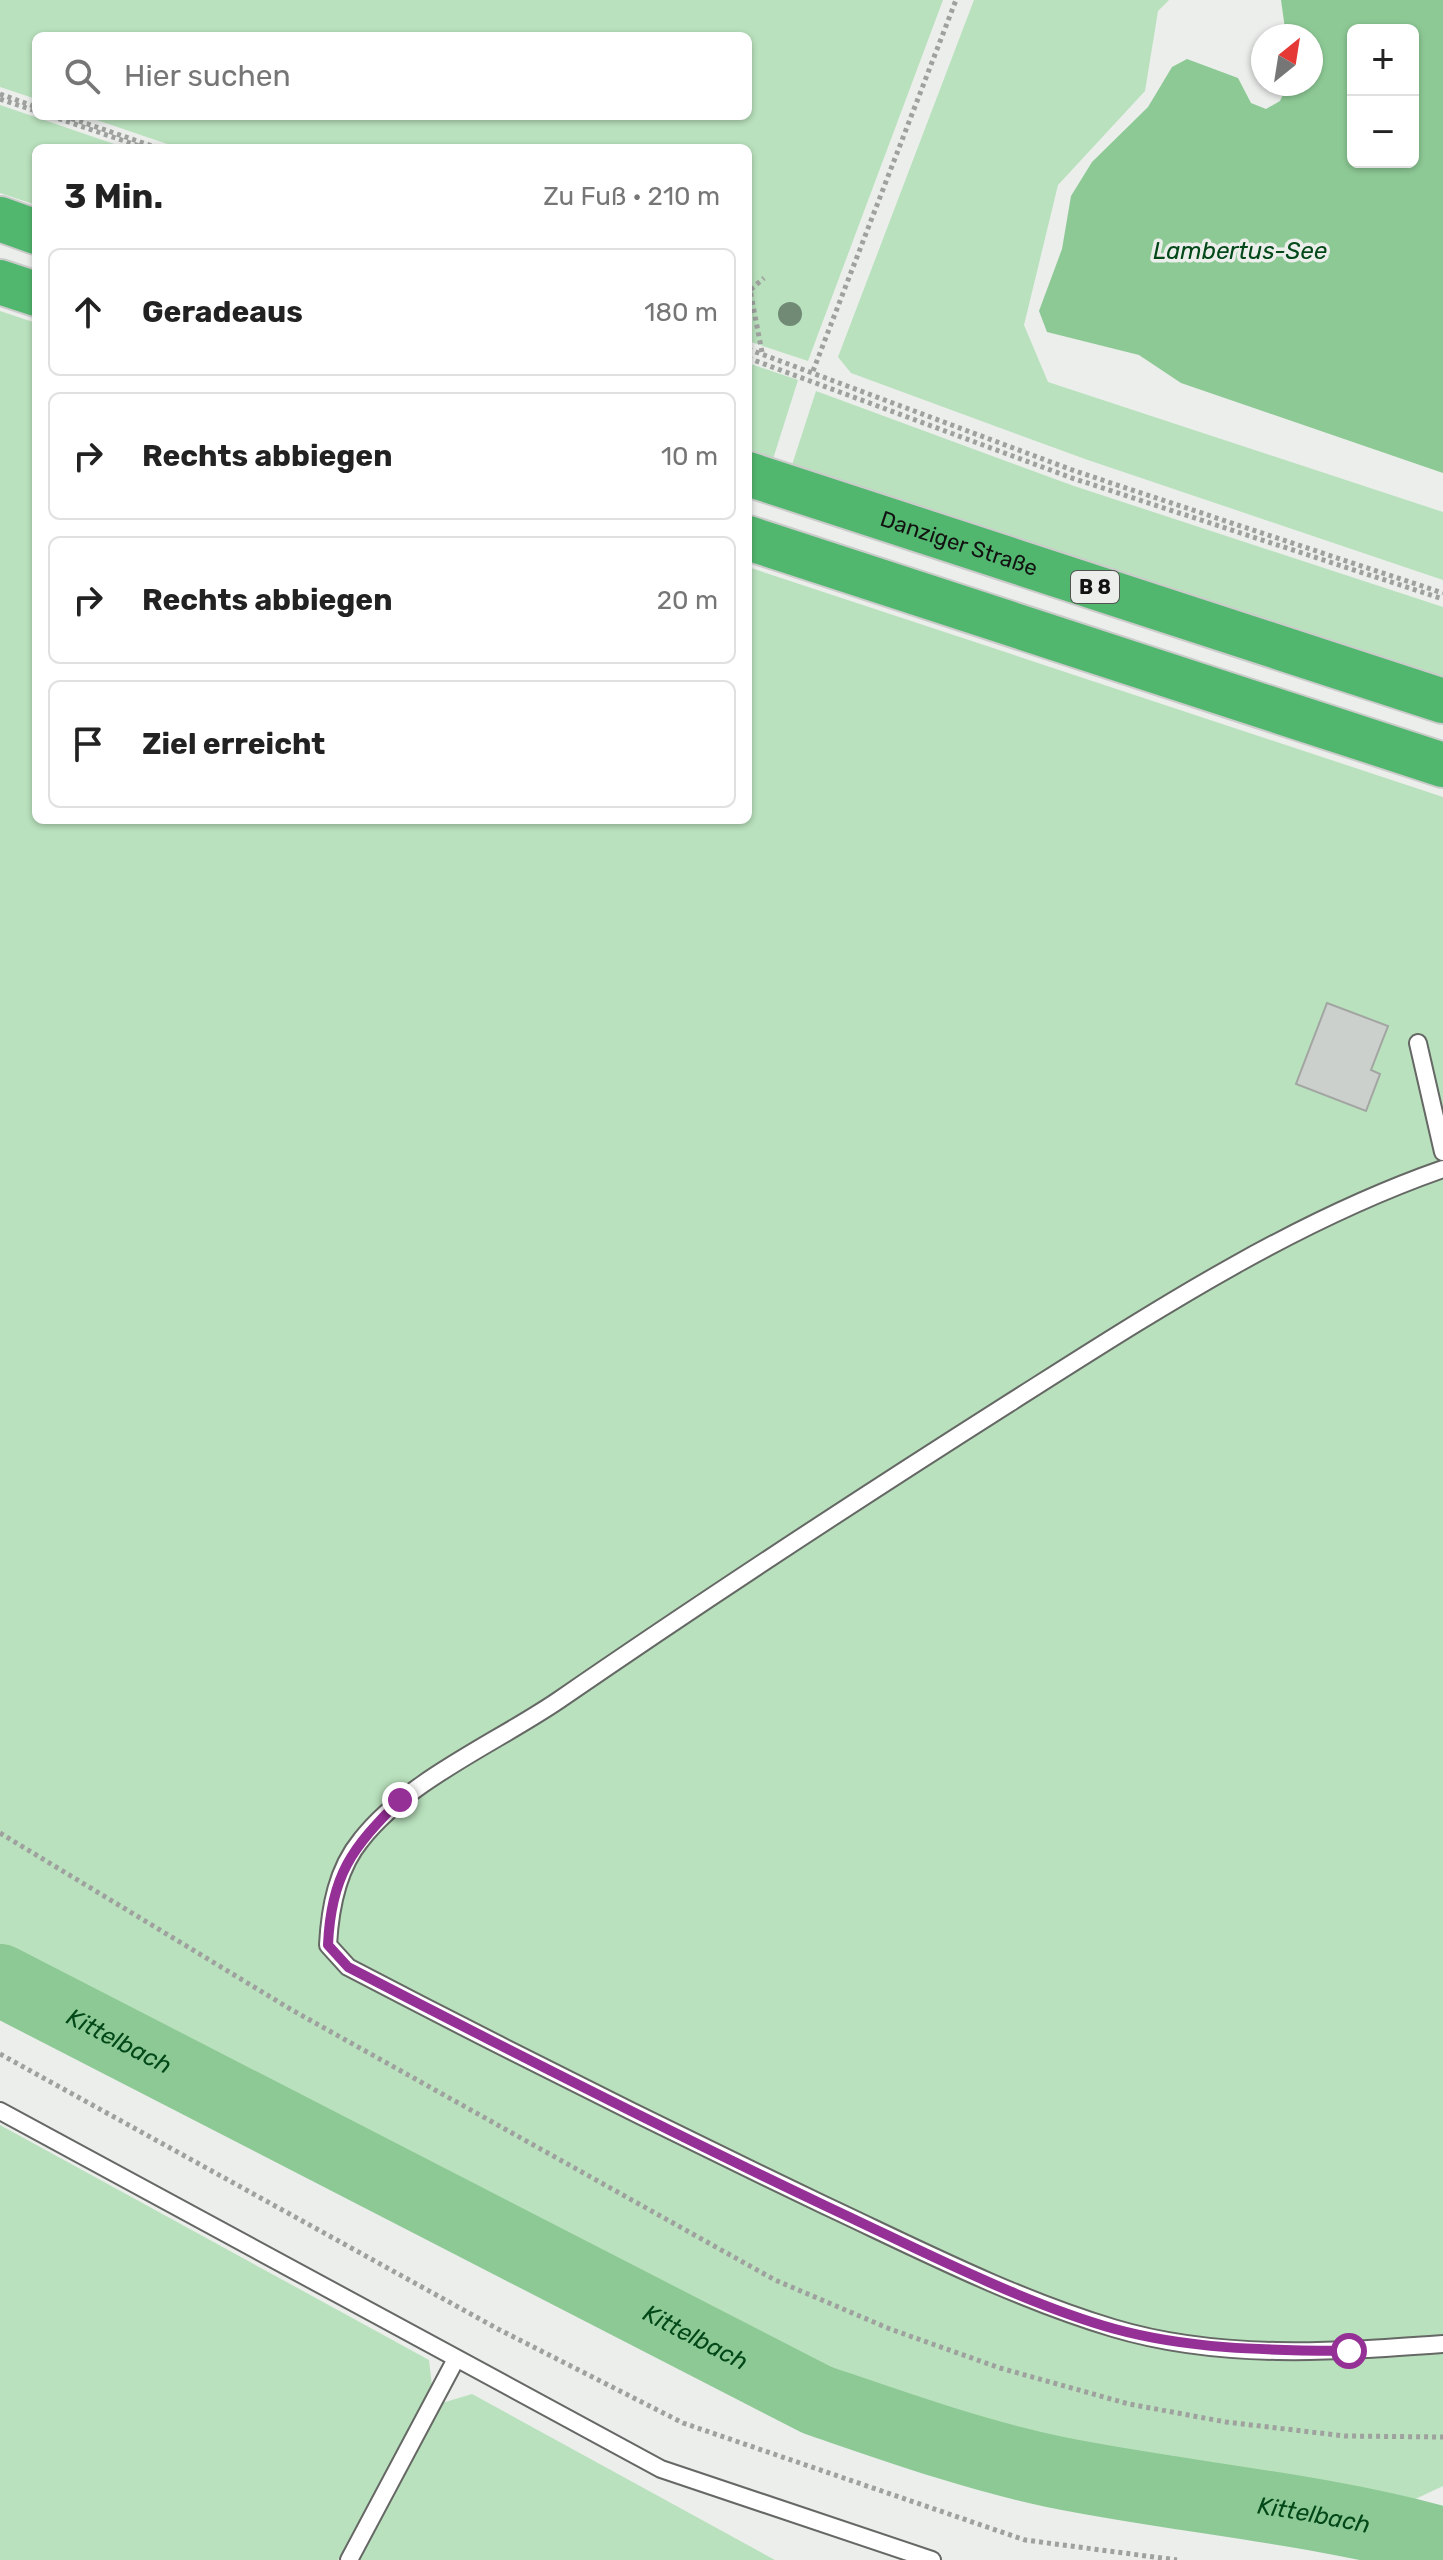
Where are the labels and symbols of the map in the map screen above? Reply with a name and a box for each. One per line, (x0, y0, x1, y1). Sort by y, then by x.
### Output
north arrow (1251, 24, 1323, 96)
water label: Lambertus-See (1153, 237, 1327, 265)
street label: Danziger Straße (877, 505, 1041, 581)
road number: B 8 (1071, 571, 1119, 603)
route end (382, 1782, 418, 1818)
water label: Kittelbach (62, 2003, 176, 2080)
water label: Kittelbach (638, 2299, 753, 2376)
route start (1331, 2333, 1367, 2369)
water label: Kittelbach (1256, 2491, 1373, 2539)

